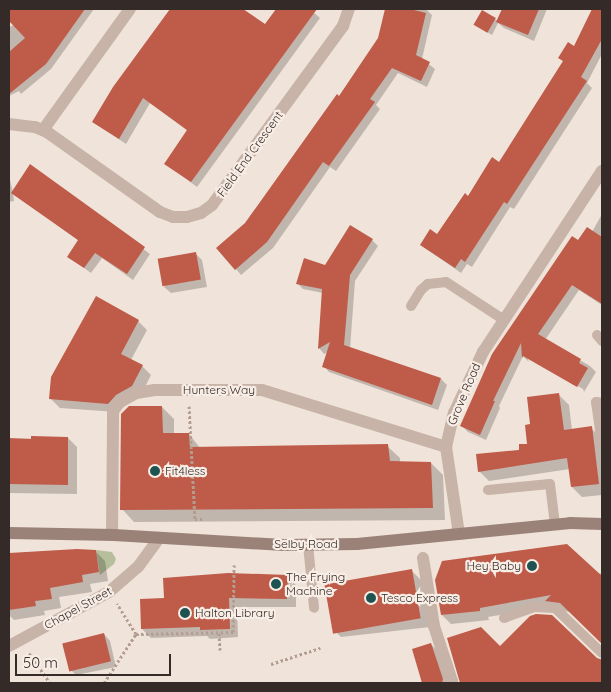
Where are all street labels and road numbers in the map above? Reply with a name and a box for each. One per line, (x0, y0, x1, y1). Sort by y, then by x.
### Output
street label: Field End Crescent (214, 108, 286, 200)
street label: Grove Road (444, 361, 484, 427)
street label: Hunters Way (183, 383, 255, 397)
street label: Selby Road (274, 537, 338, 551)
street label: Chapel Street (42, 584, 114, 632)

